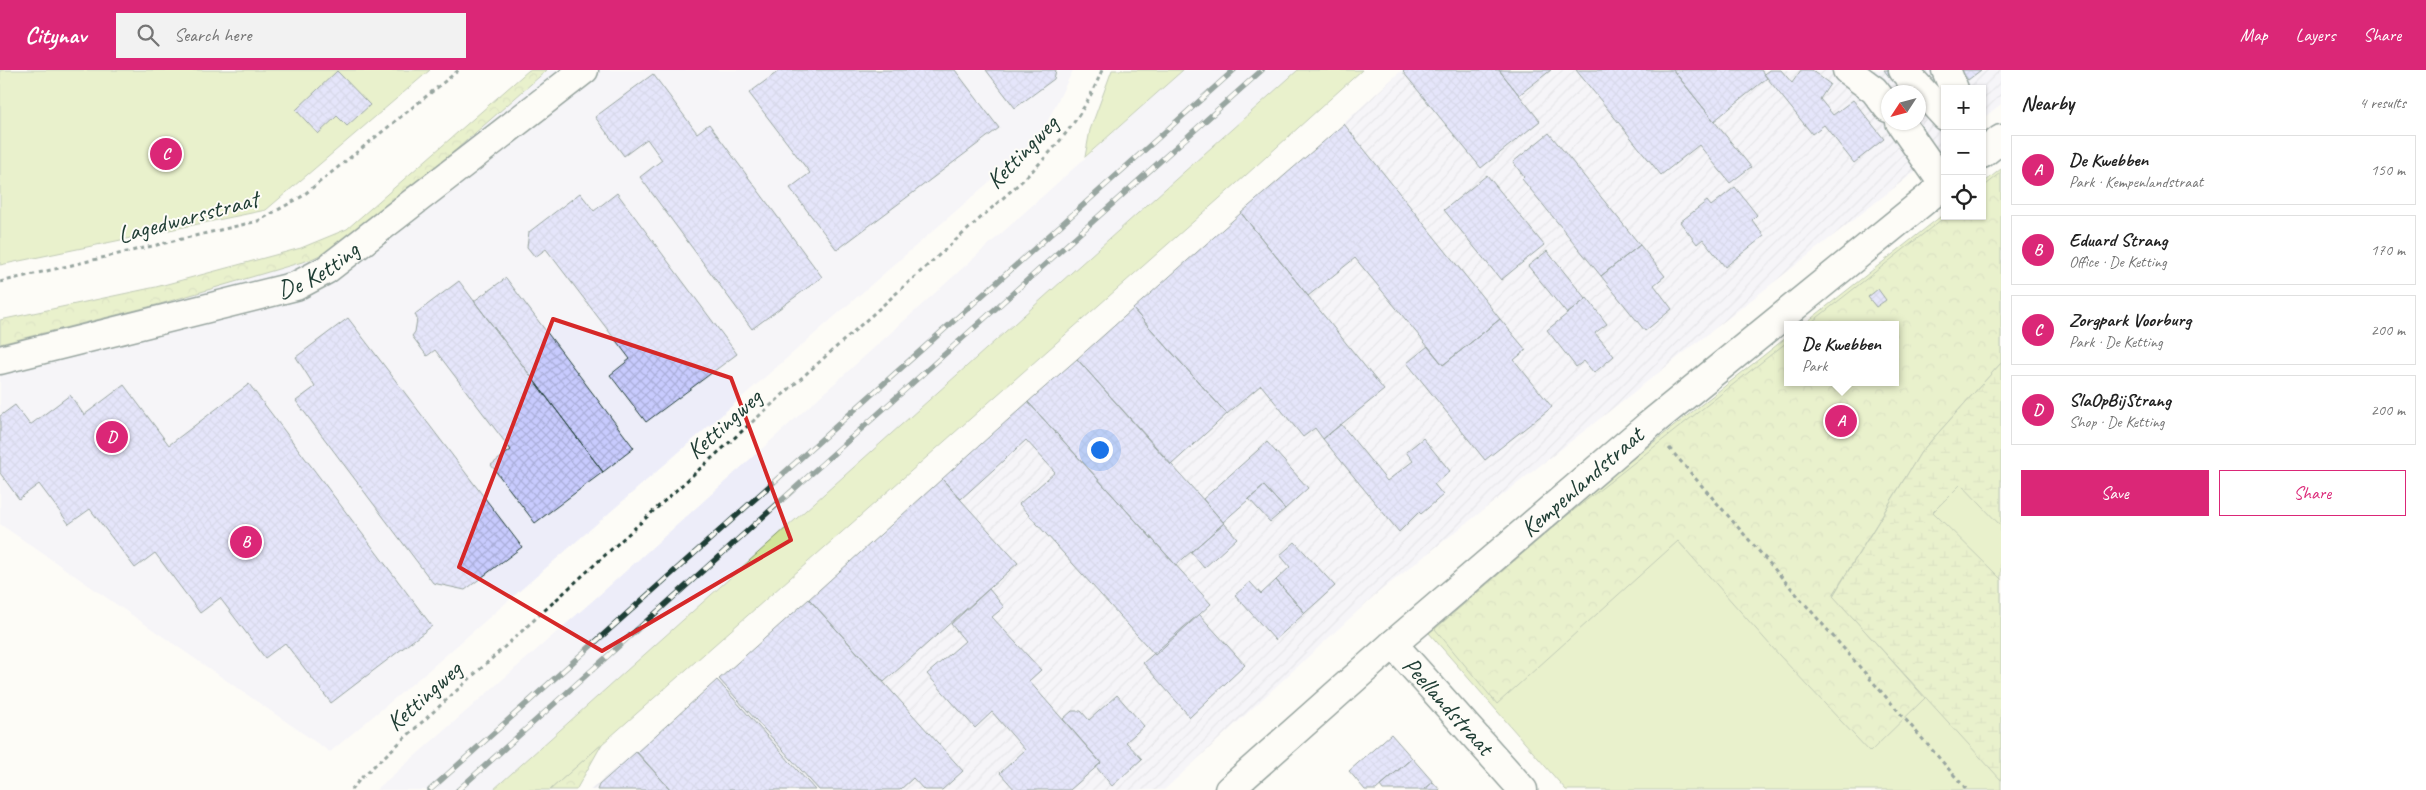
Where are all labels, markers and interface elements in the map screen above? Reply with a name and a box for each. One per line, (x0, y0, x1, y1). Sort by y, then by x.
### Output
search box (116, 13, 466, 58)
text: Citynav (25, 20, 86, 50)
icon: search (134, 21, 162, 49)
text: Search here (174, 23, 251, 47)
text: Map (2240, 24, 2268, 46)
text: Layers (2296, 24, 2335, 46)
text: Share (2363, 24, 2401, 46)
north arrow (1881, 85, 1926, 130)
map controls (1941, 85, 1986, 220)
button: + (1941, 85, 1986, 130)
text: Nearby (2021, 90, 2074, 116)
text: 4 results (2359, 93, 2406, 113)
street label: Kettingweg (979, 107, 1067, 196)
button: − (1941, 130, 1986, 175)
pin: C (150, 135, 182, 173)
text: De Kwebben (2069, 148, 2148, 172)
text: A (2034, 160, 2042, 180)
text: 150 m (2371, 160, 2405, 180)
text: Park · Kempenlandstraat (2069, 172, 2203, 192)
button: locate (1941, 175, 1986, 220)
street label: Lagedwarsstraat (114, 182, 265, 251)
text: Eduard Strang (2069, 228, 2168, 252)
street label: De Ketting (275, 233, 367, 306)
text: B (2034, 240, 2042, 260)
text: 170 m (2371, 240, 2405, 260)
text: Office · De Ketting (2069, 252, 2167, 272)
text: Zorgpark Voorburg (2069, 308, 2191, 332)
text: C (2034, 320, 2042, 340)
text: 200 m (2371, 320, 2405, 340)
popup (1784, 321, 1899, 386)
text: De Kwebben (1802, 332, 1881, 356)
text: Park · De Ketting (2069, 332, 2163, 352)
text: Park (1802, 356, 1827, 376)
street label: Kettingweg (680, 380, 770, 466)
text: SlaOpBijStrang (2069, 388, 2171, 412)
text: D (2033, 400, 2043, 420)
text: 200 m (2371, 400, 2405, 420)
pin: A (1825, 402, 1857, 440)
text: Shop · De Ketting (2069, 412, 2165, 432)
pin: D (96, 418, 128, 456)
street label: Kempenlandstraat (1514, 418, 1652, 544)
your location (1087, 437, 1113, 463)
button: Save (2021, 470, 2209, 516)
button: Share (2219, 470, 2406, 516)
pin: B (230, 523, 262, 561)
street label: Peellandstraat (1395, 650, 1503, 764)
street label: Kettingweg (380, 652, 470, 738)

